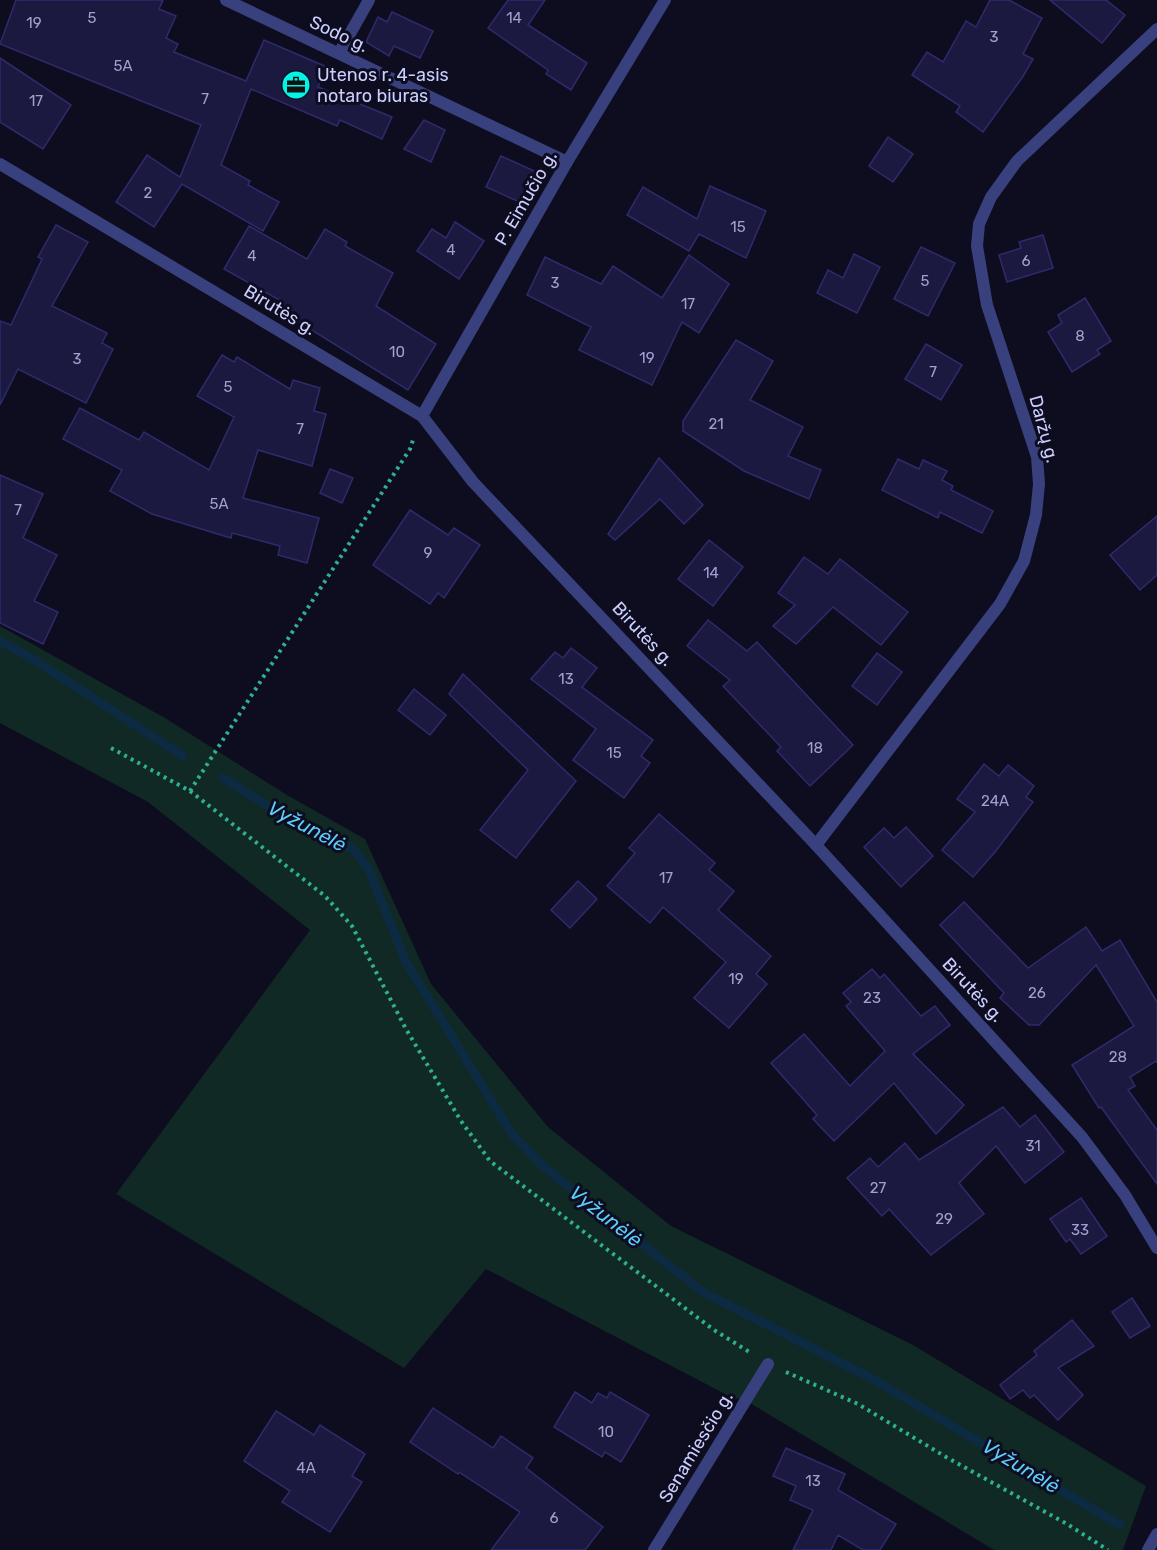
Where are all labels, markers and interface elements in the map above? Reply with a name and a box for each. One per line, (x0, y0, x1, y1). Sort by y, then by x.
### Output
house number: 5 (88, 9, 97, 27)
house number: 14 (506, 9, 522, 27)
street label: Sodo g. (306, 11, 372, 57)
house number: 19 (26, 14, 42, 32)
house number: 3 (989, 28, 999, 46)
house number: 5A (114, 57, 132, 75)
place label: Utenos r. 4-asis notaro biuras (317, 64, 449, 107)
office icon: Utenos r. 4-asis notaro biuras (280, 69, 312, 101)
house number: 7 (201, 90, 209, 108)
house number: 17 (29, 92, 43, 110)
street label: P. Eimučio g. (490, 147, 562, 249)
house number: 2 (144, 184, 153, 202)
house number: 15 (730, 218, 746, 236)
house number: 4 (446, 241, 456, 259)
house number: 4 (247, 247, 257, 265)
house number: 6 (1021, 252, 1031, 270)
house number: 5 (921, 272, 930, 290)
house number: 3 (550, 274, 560, 292)
street label: Birutės g. (240, 280, 320, 340)
house number: 17 (681, 295, 695, 313)
house number: 8 (1075, 327, 1085, 345)
house number: 10 (389, 343, 405, 361)
house number: 19 (639, 349, 655, 367)
house number: 3 (72, 350, 82, 368)
house number: 7 (929, 363, 937, 381)
house number: 5 (224, 378, 233, 396)
street label: Daržų g. (1024, 393, 1064, 465)
house number: 21 (708, 415, 724, 433)
house number: 7 (296, 420, 304, 438)
house number: 5A (210, 495, 228, 513)
house number: 7 (14, 501, 22, 519)
house number: 9 (424, 544, 433, 562)
house number: 14 (703, 564, 719, 582)
street label: Birutės g. (608, 597, 678, 671)
house number: 13 (558, 670, 574, 688)
house number: 18 (807, 739, 823, 757)
house number: 15 (606, 744, 622, 762)
house number: 24A (981, 792, 1009, 810)
water label: Vyžunėlė (264, 795, 350, 857)
house number: 17 (659, 869, 673, 887)
street label: Birutės g. (938, 953, 1008, 1027)
house number: 19 (728, 970, 744, 988)
house number: 26 (1028, 984, 1046, 1002)
house number: 23 (863, 989, 881, 1007)
house number: 28 (1109, 1048, 1127, 1066)
house number: 31 (1025, 1137, 1041, 1155)
house number: 27 (870, 1179, 887, 1197)
water label: Vyžunėlė (565, 1180, 647, 1252)
house number: 29 (935, 1210, 953, 1228)
house number: 33 (1071, 1221, 1089, 1239)
street label: Senamiesčio g. (654, 1387, 738, 1507)
house number: 10 (598, 1423, 614, 1441)
water label: Vyžunėlė (978, 1434, 1064, 1498)
house number: 4A (296, 1459, 316, 1477)
house number: 13 (805, 1472, 821, 1490)
house number: 6 (549, 1509, 559, 1527)

